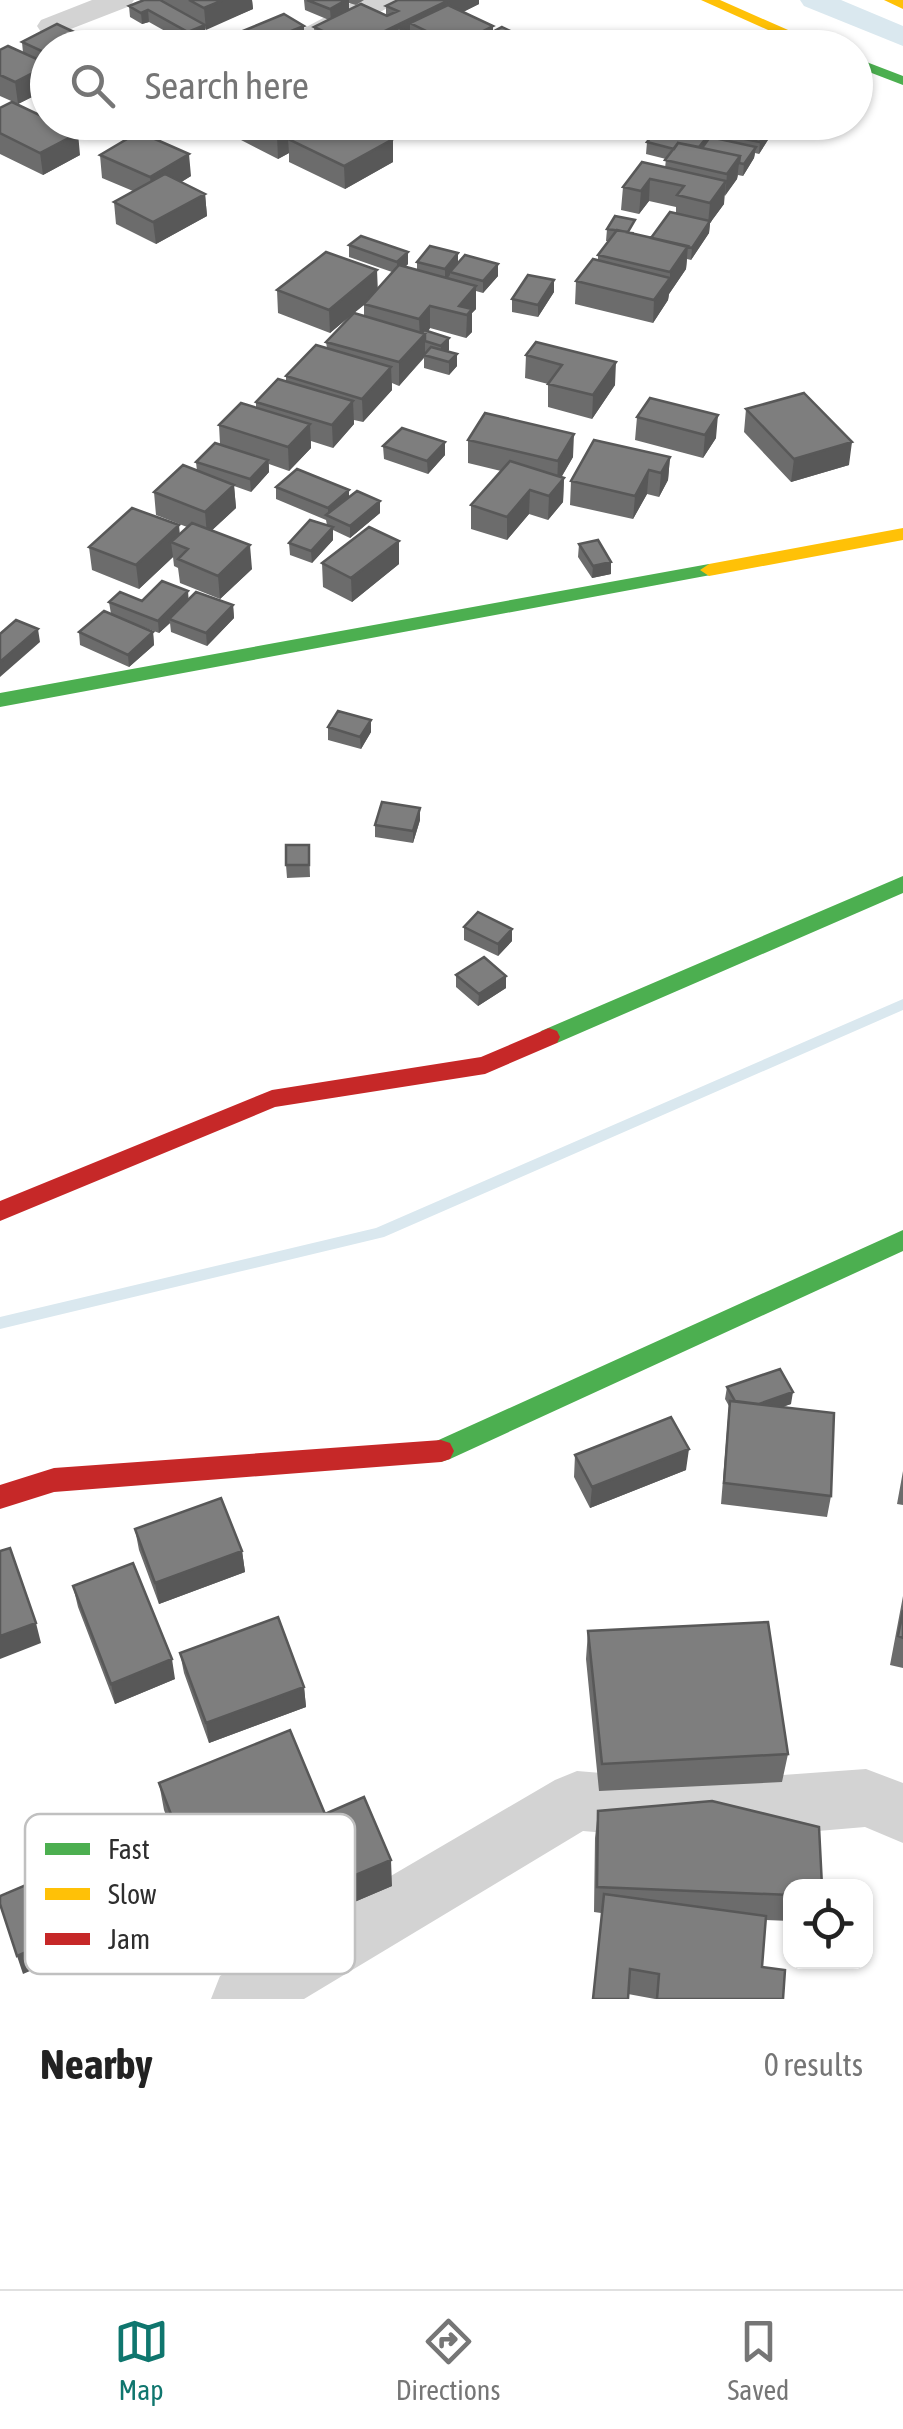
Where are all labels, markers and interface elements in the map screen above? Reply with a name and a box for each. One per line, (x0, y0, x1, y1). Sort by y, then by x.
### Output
search box (30, 30, 873, 140)
icon: search (65, 58, 120, 113)
text: Search here (145, 64, 309, 107)
legend (25, 1814, 355, 1974)
text: Fast (108, 1833, 150, 1865)
text: Slow (108, 1878, 157, 1910)
map controls (783, 1879, 873, 1969)
button: locate (783, 1879, 873, 1969)
text: Jam (108, 1923, 150, 1955)
text: Nearby (40, 2040, 153, 2088)
text: 0 results (764, 2046, 863, 2083)
tab: Map (114, 2314, 169, 2406)
tab: Directions (396, 2314, 500, 2406)
tab: Saved (728, 2314, 789, 2406)

